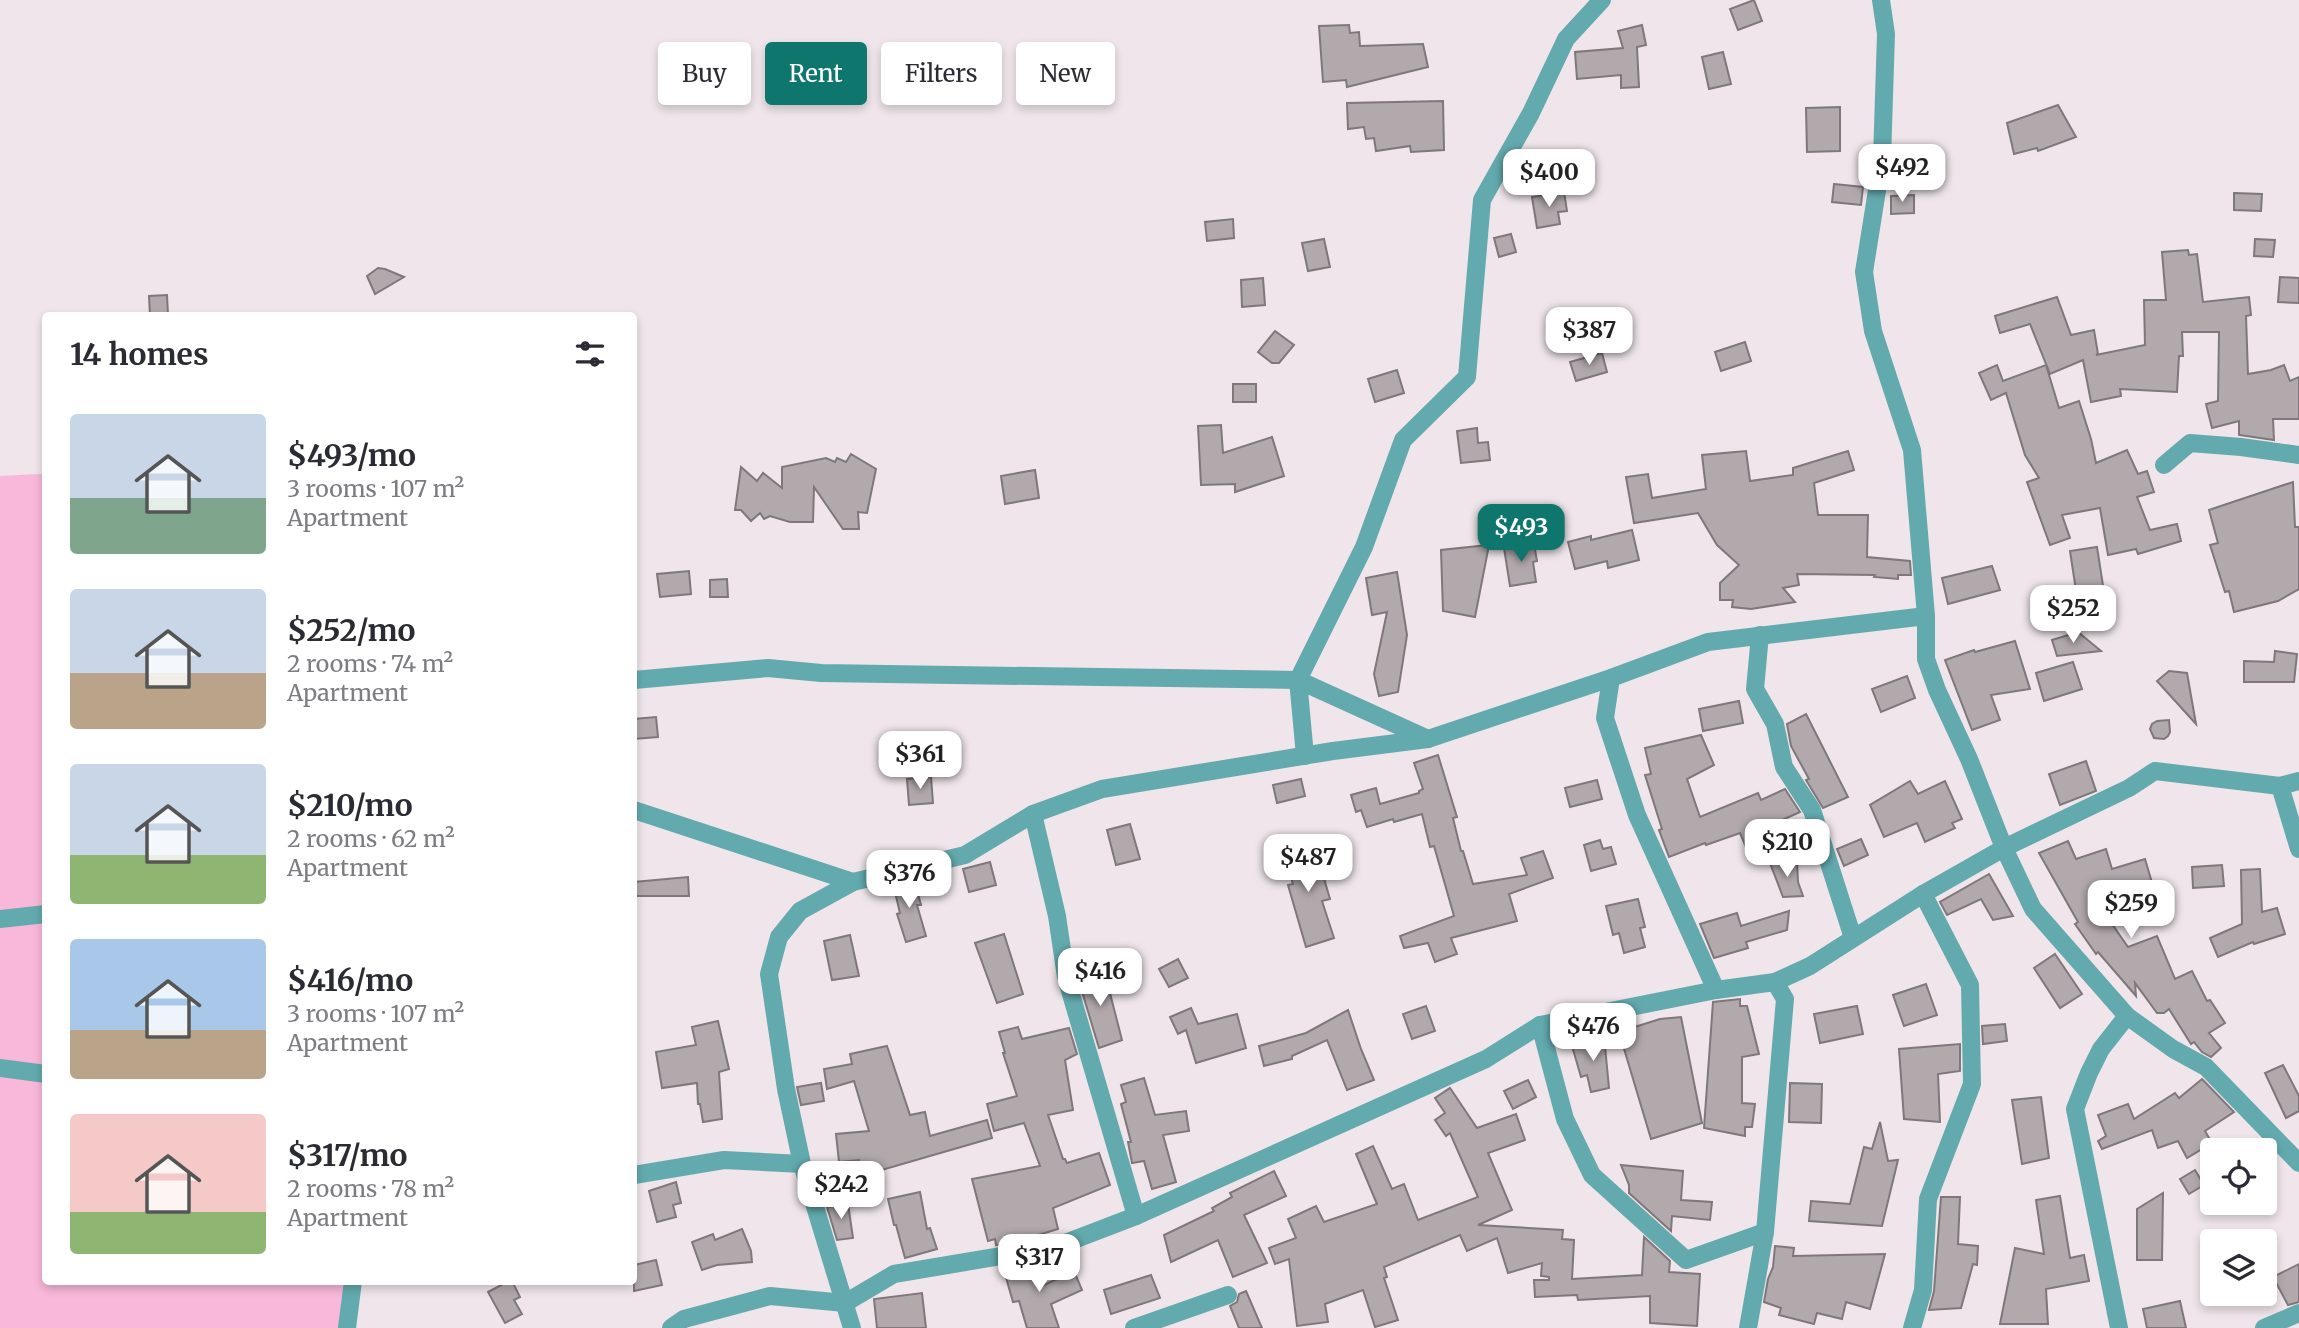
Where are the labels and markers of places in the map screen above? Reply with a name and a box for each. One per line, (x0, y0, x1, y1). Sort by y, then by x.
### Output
pin: $492 (1861, 144, 1943, 204)
pin: $400 (1508, 150, 1590, 209)
pin: $387 (1548, 308, 1630, 367)
pin: $493 (1480, 504, 1562, 564)
pin: $252 (2032, 586, 2114, 645)
pin: $361 (879, 732, 961, 791)
pin: $210 (1746, 820, 1828, 879)
pin: $487 (1267, 834, 1349, 894)
pin: $376 (868, 850, 950, 910)
pin: $259 (2090, 880, 2172, 940)
pin: $416 (1059, 948, 1141, 1008)
pin: $476 (1552, 1004, 1634, 1063)
pin: $242 (800, 1162, 882, 1221)
pin: $317 (998, 1234, 1080, 1294)

